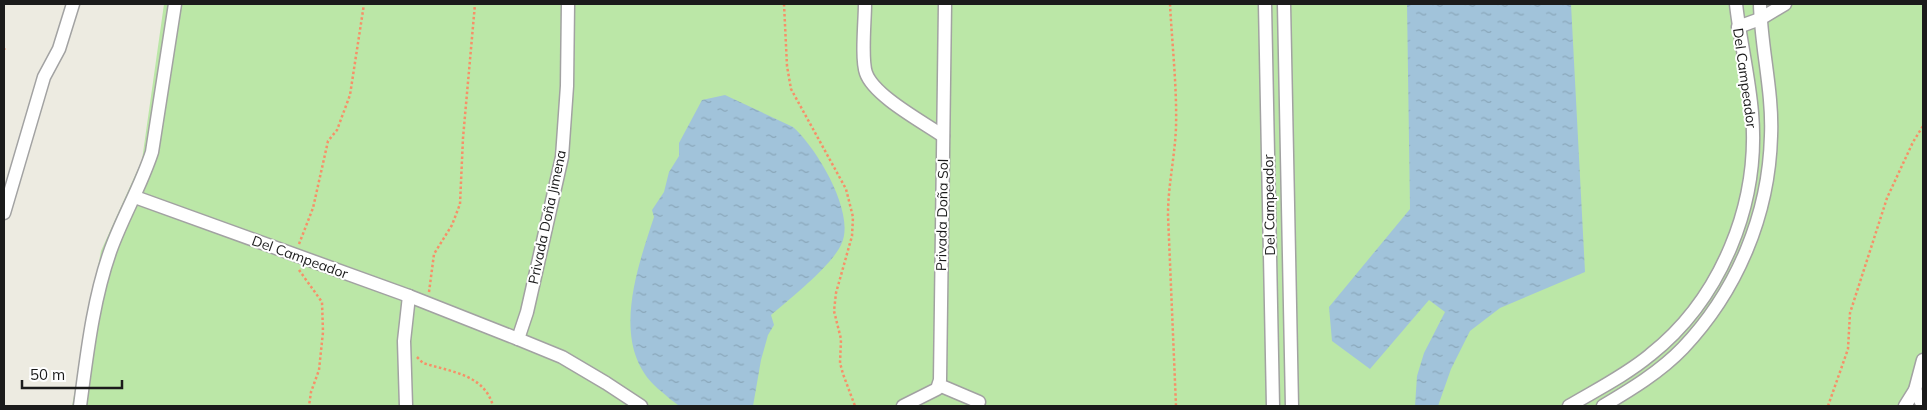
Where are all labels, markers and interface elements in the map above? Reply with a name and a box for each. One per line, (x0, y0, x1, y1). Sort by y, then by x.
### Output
street label: Del Campeador (1729, 27, 1761, 130)
street label: Privada Doña Jimena (524, 148, 570, 286)
street label: Del Campeador (1259, 153, 1279, 256)
street label: Privada Doña Sol (932, 159, 952, 271)
street label: Del Campeador (249, 231, 351, 283)
scale bar (22, 358, 122, 390)
text: 50 m (30, 365, 65, 384)

